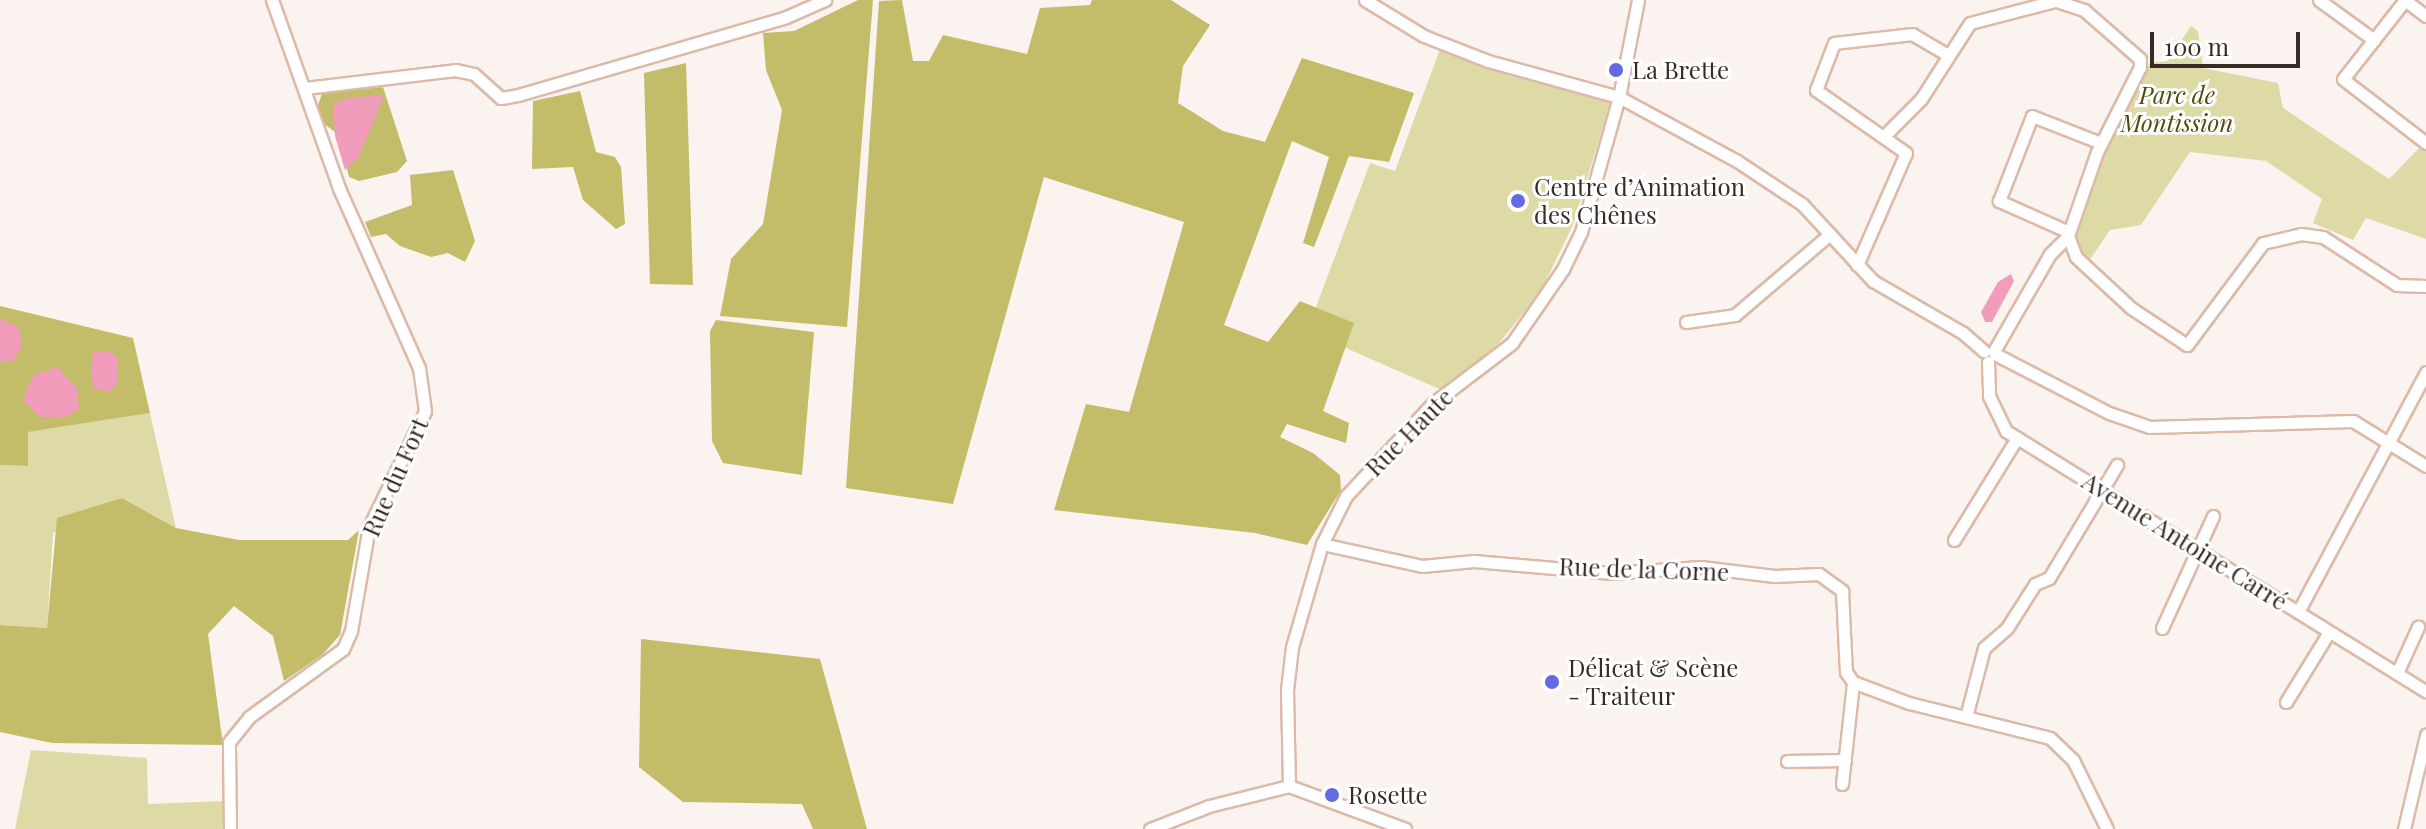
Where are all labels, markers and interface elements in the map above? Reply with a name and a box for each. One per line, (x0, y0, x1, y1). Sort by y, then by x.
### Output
scale bar (2154, 16, 2304, 66)
text: 100 m (2164, 30, 2229, 62)
place label: La Brette (1632, 56, 1729, 84)
marker: La Brette (1607, 61, 1625, 79)
park label: Parc de Montission (2121, 81, 2233, 137)
place label: Centre d’Animation des Chênes (1534, 173, 1745, 229)
marker: Centre d’Animation des Chênes (1509, 192, 1527, 210)
street label: Rue Haute (1359, 382, 1459, 482)
street label: Rue du Fort (356, 413, 434, 541)
street label: Avenue Antoine Carré (2077, 466, 2293, 616)
street label: Rue de la Corne (1558, 552, 1730, 586)
place label: Délicat & Scène - Traiteur (1568, 654, 1739, 710)
marker: Délicat & Scène - Traiteur (1543, 673, 1561, 691)
place label: Rosette (1348, 781, 1428, 809)
marker: Rosette (1323, 786, 1341, 804)

